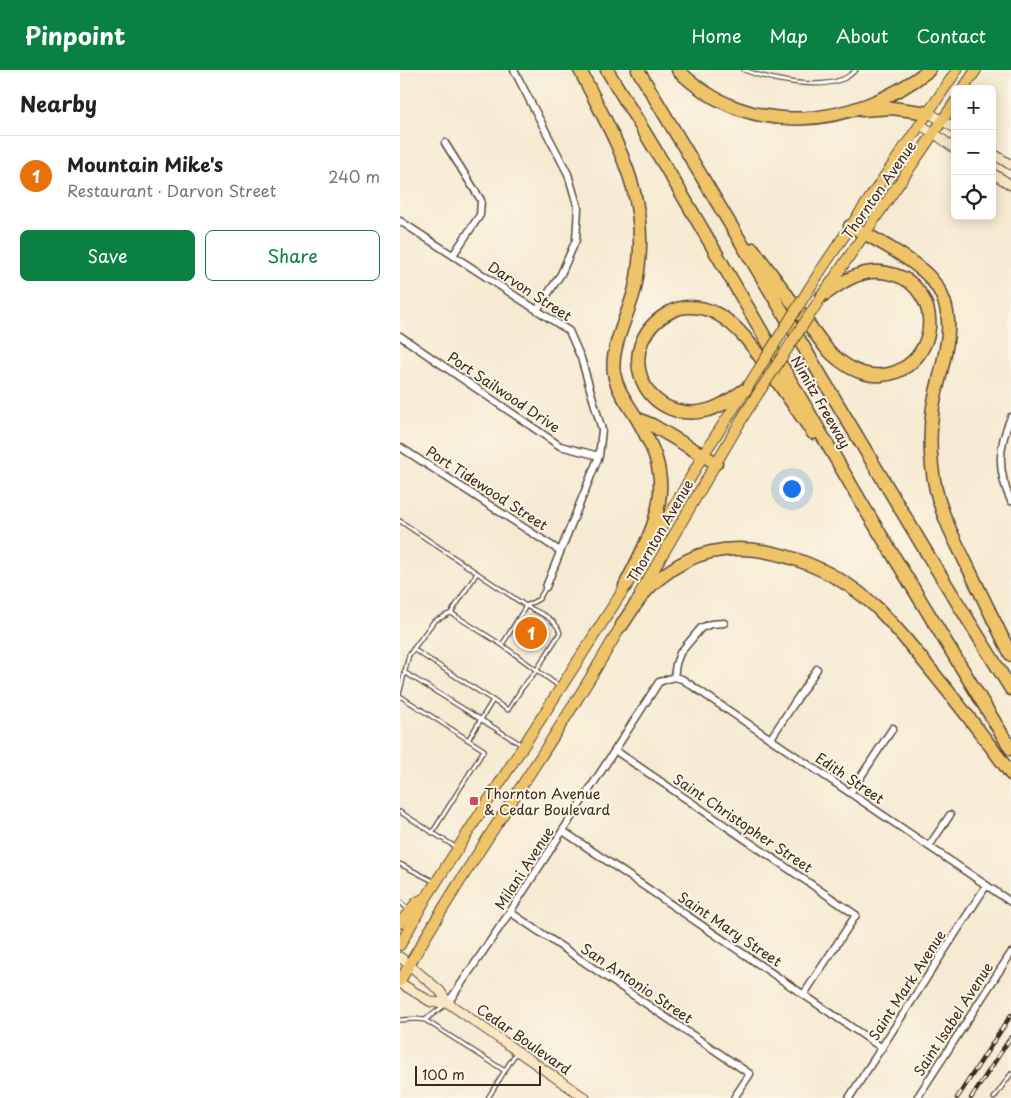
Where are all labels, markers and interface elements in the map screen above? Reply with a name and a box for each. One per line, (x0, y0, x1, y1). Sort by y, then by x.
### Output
text: Pinpoint (25, 17, 126, 53)
text: Home (691, 22, 741, 49)
text: Map (769, 22, 808, 49)
text: About (836, 22, 888, 49)
text: Contact (916, 22, 986, 49)
map controls (951, 85, 996, 220)
button: + (951, 85, 996, 130)
text: Nearby (20, 87, 97, 119)
button: − (951, 130, 996, 175)
street label: Thornton Avenue (837, 136, 921, 244)
text: Mountain Mike's (67, 150, 223, 178)
text: 1 (32, 164, 40, 188)
text: 240 m (328, 164, 380, 188)
button: locate (951, 175, 996, 220)
text: Restaurant · Darvon Street (67, 178, 276, 202)
button: Save (20, 230, 195, 281)
button: Share (205, 230, 380, 281)
street label: Darvon Street (484, 256, 576, 326)
street label: Port Sailwood Drive (444, 346, 564, 438)
street label: Nimitz Freeway (786, 352, 856, 452)
street label: Port Tidewood Street (422, 441, 552, 535)
street label: Thornton Avenue (622, 475, 698, 587)
your location (779, 476, 805, 502)
pin: 1 (515, 614, 547, 652)
street label: Edith Street (811, 747, 889, 809)
street label: Saint Christopher Street (669, 768, 817, 878)
place label: Thornton Avenue & Cedar Boulevard (484, 783, 610, 820)
marker: Thornton Avenue & Cedar Boulevard (468, 795, 480, 807)
street label: Milani Avenue (489, 822, 559, 914)
street label: Saint Mary Street (674, 886, 786, 972)
street label: Saint Mark Avenue (863, 925, 951, 1044)
street label: San Antonio Street (577, 938, 697, 1029)
street label: Saint Isabel Avenue (908, 958, 998, 1080)
street label: Cedar Boulevard (472, 999, 576, 1080)
scale bar (415, 1063, 541, 1086)
text: 100 m (422, 1064, 465, 1085)

